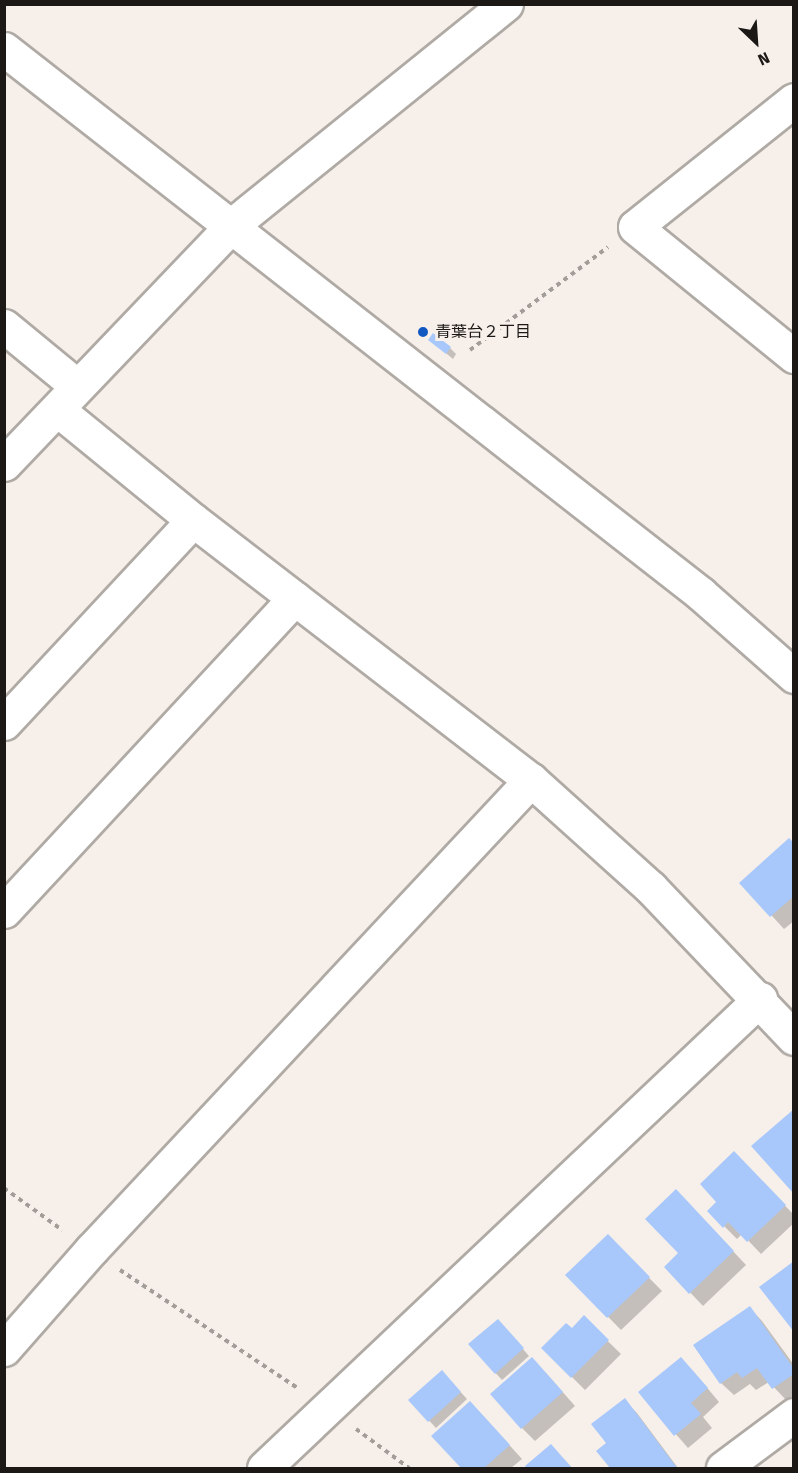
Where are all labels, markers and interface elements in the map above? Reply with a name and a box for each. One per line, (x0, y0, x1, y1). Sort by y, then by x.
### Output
north arrow (726, 12, 786, 72)
text: N (755, 48, 773, 70)
place label: 青葉台２丁目 (435, 322, 531, 342)
marker: 青葉台２丁目 (416, 325, 430, 339)

